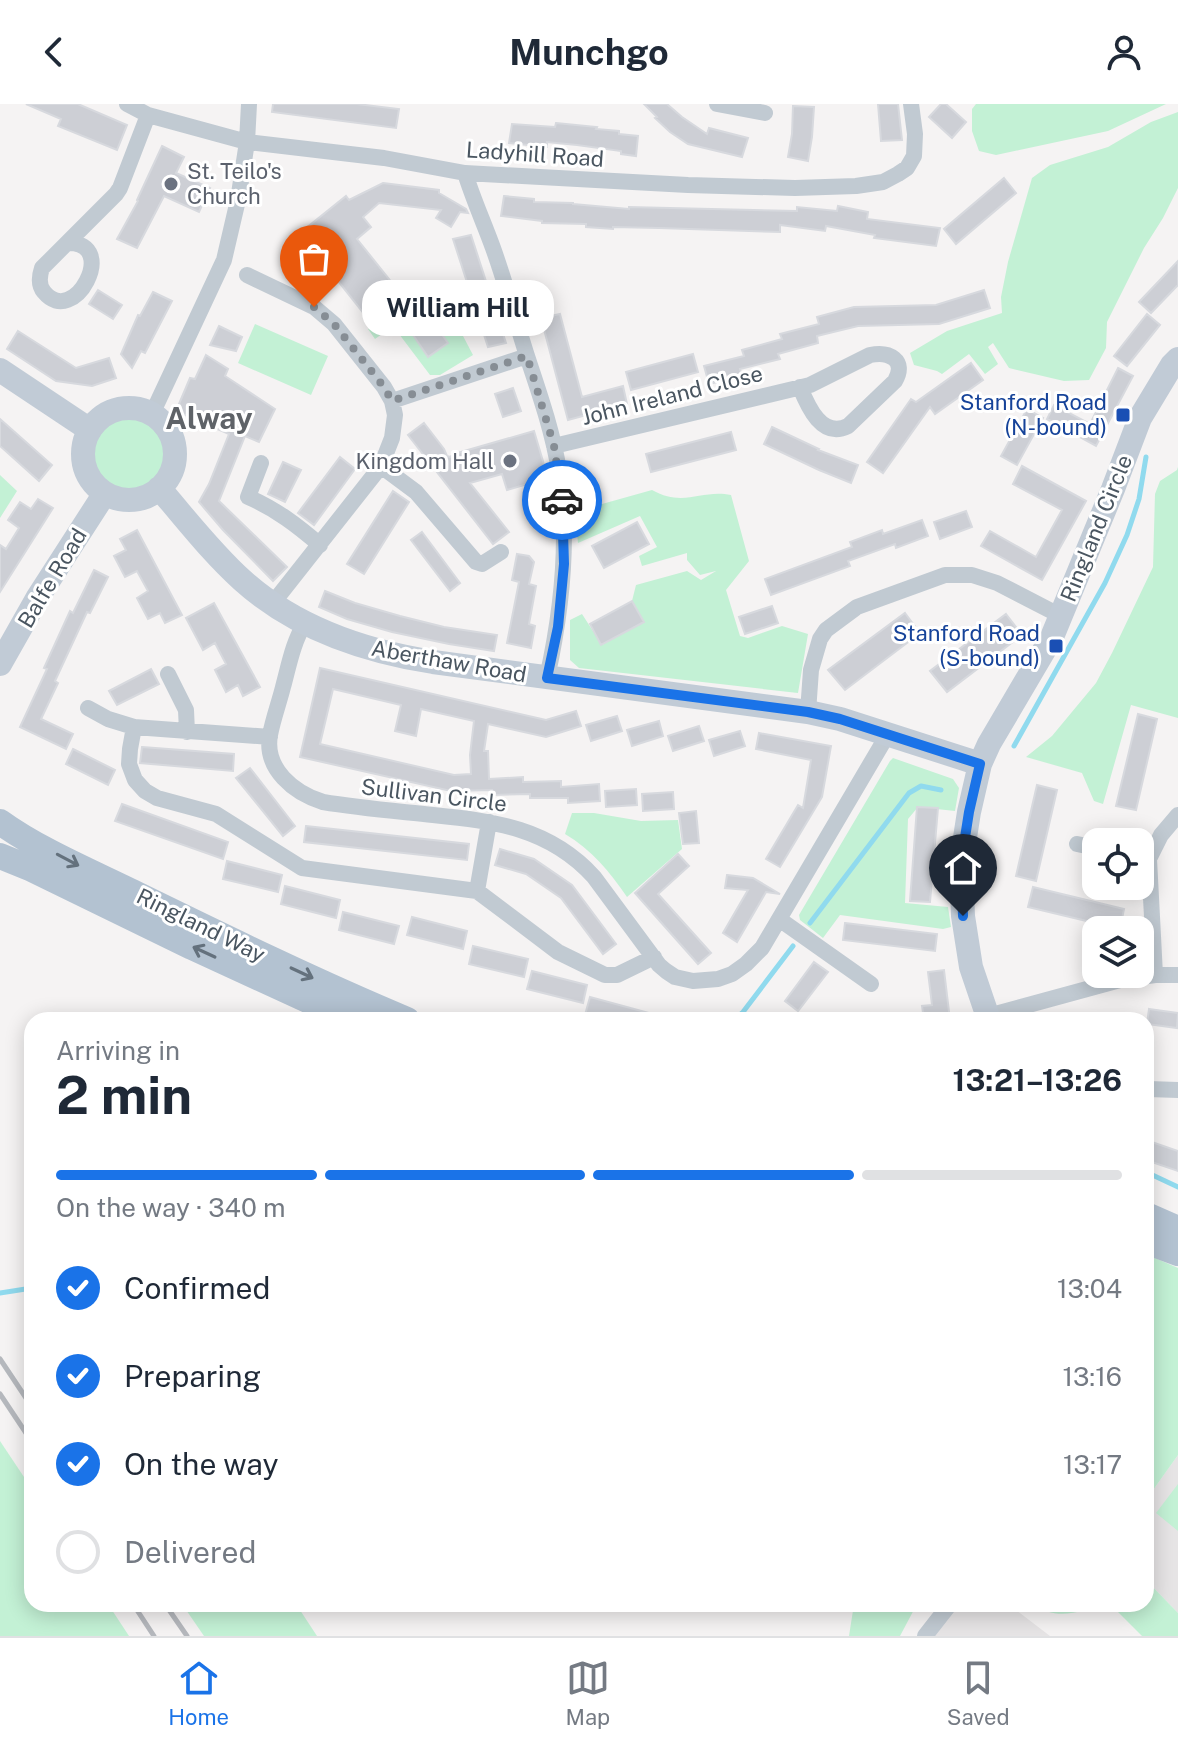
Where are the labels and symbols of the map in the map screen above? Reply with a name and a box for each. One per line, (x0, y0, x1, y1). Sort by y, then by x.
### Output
street label: Ladyhill Road (465, 136, 605, 172)
place label: St. Teilo's Church (187, 158, 282, 209)
marker: St. Teilo's Church (162, 175, 180, 193)
pin (280, 225, 348, 307)
callout: William Hill (362, 279, 554, 335)
street label: John Ireland Close (579, 360, 765, 430)
place label: Stanford Road (N-bound) (960, 389, 1107, 440)
district label: Alway (165, 400, 253, 436)
marker: Stanford Road (N-bound) (1114, 406, 1132, 424)
place label: Kingdom Hall (355, 448, 494, 474)
street label: Ringland Circle (1055, 451, 1137, 605)
marker: Kingdom Hall (501, 452, 519, 470)
courier (522, 460, 602, 540)
street label: Balfe Road (12, 524, 92, 632)
place label: Stanford Road (S-bound) (893, 620, 1040, 671)
street label: Aberthaw Road (369, 635, 529, 687)
marker: Stanford Road (S-bound) (1047, 637, 1065, 655)
street label: Sullivan Circle (360, 773, 508, 817)
pin (929, 834, 997, 916)
one-way arrow (55, 853, 79, 869)
street label: Ringland Way (133, 883, 270, 967)
one-way arrow (192, 944, 216, 959)
one-way arrow (289, 967, 313, 982)

